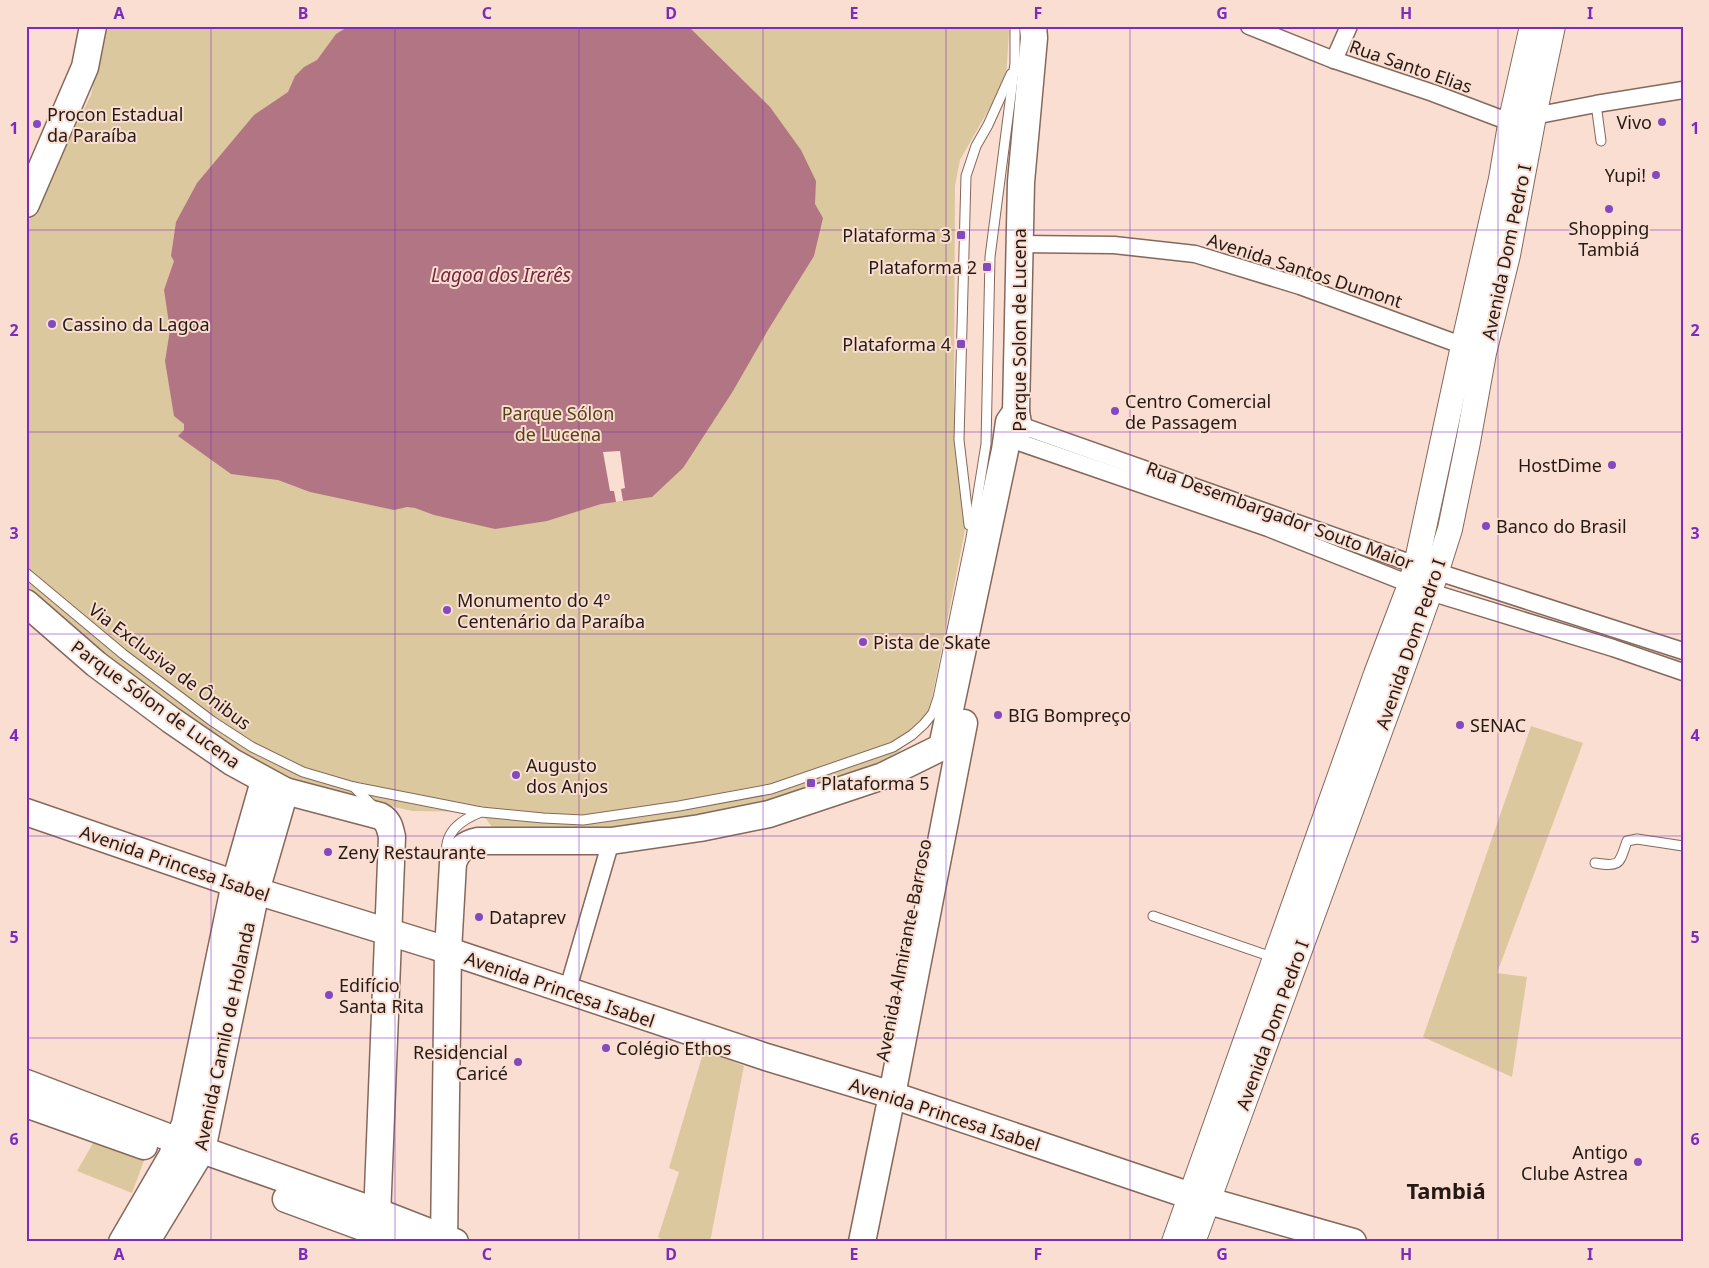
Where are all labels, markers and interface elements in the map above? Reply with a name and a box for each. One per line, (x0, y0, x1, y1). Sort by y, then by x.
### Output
text: A (113, 2, 125, 24)
text: B (298, 2, 308, 24)
text: C (482, 2, 492, 24)
text: D (665, 2, 677, 24)
text: E (850, 2, 859, 24)
text: F (1034, 2, 1042, 24)
text: G (1216, 2, 1228, 24)
text: H (1400, 2, 1412, 24)
text: I (1587, 2, 1593, 24)
street label: Rua Santo Elias (1346, 34, 1476, 98)
place label: Procon Estadual da Paraíba (47, 102, 183, 147)
place label: Vivo (1617, 110, 1652, 134)
marker: Vivo (1656, 116, 1668, 128)
text: 1 (9, 117, 19, 139)
text: 1 (1690, 117, 1700, 139)
marker: Procon Estadual da Paraíba (31, 118, 43, 130)
street label: Avenida Dom Pedro I (1476, 162, 1536, 342)
place label: Yupi! (1605, 163, 1646, 187)
marker: Yupi! (1650, 169, 1662, 181)
marker: Shopping Tambiá (1603, 203, 1615, 215)
place label: Shopping Tambiá (1569, 216, 1649, 261)
place label: Plataforma 3 (842, 223, 951, 247)
street label: Avenida Santos Dumont (1204, 227, 1406, 313)
street label: Parque Solon de Lucena (1007, 228, 1031, 432)
marker: Plataforma 3 (955, 229, 967, 241)
place label: Plataforma 2 (868, 255, 977, 279)
marker: Plataforma 2 (981, 261, 993, 273)
water label: Lagoa dos Irerês (431, 262, 571, 288)
place label: Cassino da Lagoa (62, 312, 210, 336)
marker: Cassino da Lagoa (46, 318, 58, 330)
text: 2 (9, 319, 19, 341)
text: 2 (1690, 319, 1700, 341)
place label: Plataforma 4 (842, 332, 951, 356)
marker: Plataforma 4 (955, 338, 967, 350)
place label: Centro Comercial de Passagem (1125, 389, 1271, 434)
park label: Parque Sólon de Lucena (502, 401, 614, 446)
marker: Centro Comercial de Passagem (1109, 405, 1121, 417)
place label: HostDime (1518, 453, 1602, 477)
street label: Rua Desembargador Souto Maior (1143, 455, 1418, 575)
marker: HostDime (1606, 459, 1618, 471)
place label: Banco do Brasil (1496, 514, 1627, 538)
marker: Banco do Brasil (1480, 520, 1492, 532)
text: 3 (9, 522, 19, 544)
text: 3 (1690, 522, 1700, 544)
street label: Avenida Dom Pedro I (1370, 556, 1450, 732)
place label: Monumento do 4º Centenário da Paraíba (457, 588, 645, 633)
street label: Via Exclusiva de Ônibus (84, 597, 256, 735)
marker: Monumento do 4º Centenário da Paraíba (441, 604, 453, 616)
place label: Pista de Skate (873, 630, 991, 654)
street label: Parque Sólon de Lucena (67, 634, 245, 774)
marker: Pista de Skate (857, 636, 869, 648)
place label: BIG Bompreço (1008, 703, 1131, 727)
marker: BIG Bompreço (992, 709, 1004, 721)
place label: SENAC (1470, 713, 1526, 737)
marker: SENAC (1454, 719, 1466, 731)
text: 4 (9, 724, 19, 746)
text: 4 (1690, 724, 1700, 746)
place label: Augusto dos Anjos (526, 753, 608, 798)
marker: Augusto dos Anjos (510, 769, 522, 781)
place label: Plataforma 5 (821, 771, 930, 795)
marker: Plataforma 5 (805, 777, 817, 789)
street label: Avenida Princesa Isabel (77, 819, 273, 907)
street label: Avenida Almirante Barroso (870, 837, 936, 1063)
place label: Zeny Restaurante (338, 840, 486, 864)
marker: Zeny Restaurante (322, 846, 334, 858)
place label: Dataprev (489, 905, 567, 929)
marker: Dataprev (473, 911, 485, 923)
street label: Avenida Camilo de Holanda (188, 920, 260, 1152)
text: 5 (9, 926, 19, 948)
text: 5 (1690, 926, 1700, 948)
street label: Avenida Dom Pedro I (1230, 937, 1314, 1113)
street label: Avenida Princesa Isabel (462, 945, 658, 1033)
place label: Edifício Santa Rita (339, 973, 424, 1018)
marker: Edifício Santa Rita (323, 989, 335, 1001)
place label: Colégio Ethos (616, 1036, 732, 1060)
place label: Residencial Caricé (413, 1040, 508, 1085)
marker: Colégio Ethos (600, 1042, 612, 1054)
marker: Residencial Caricé (512, 1056, 524, 1068)
street label: Avenida Princesa Isabel (846, 1072, 1044, 1156)
text: 6 (9, 1128, 19, 1150)
text: 6 (1690, 1128, 1700, 1150)
place label: Antigo Clube Astrea (1521, 1140, 1628, 1185)
marker: Antigo Clube Astrea (1632, 1156, 1644, 1168)
district label: Tambiá (1406, 1175, 1486, 1205)
text: A (113, 1243, 125, 1265)
text: B (298, 1243, 308, 1265)
text: C (482, 1243, 492, 1265)
text: D (665, 1243, 677, 1265)
text: E (850, 1243, 859, 1265)
text: F (1034, 1243, 1042, 1265)
text: G (1216, 1243, 1228, 1265)
text: H (1400, 1243, 1412, 1265)
text: I (1587, 1243, 1593, 1265)

